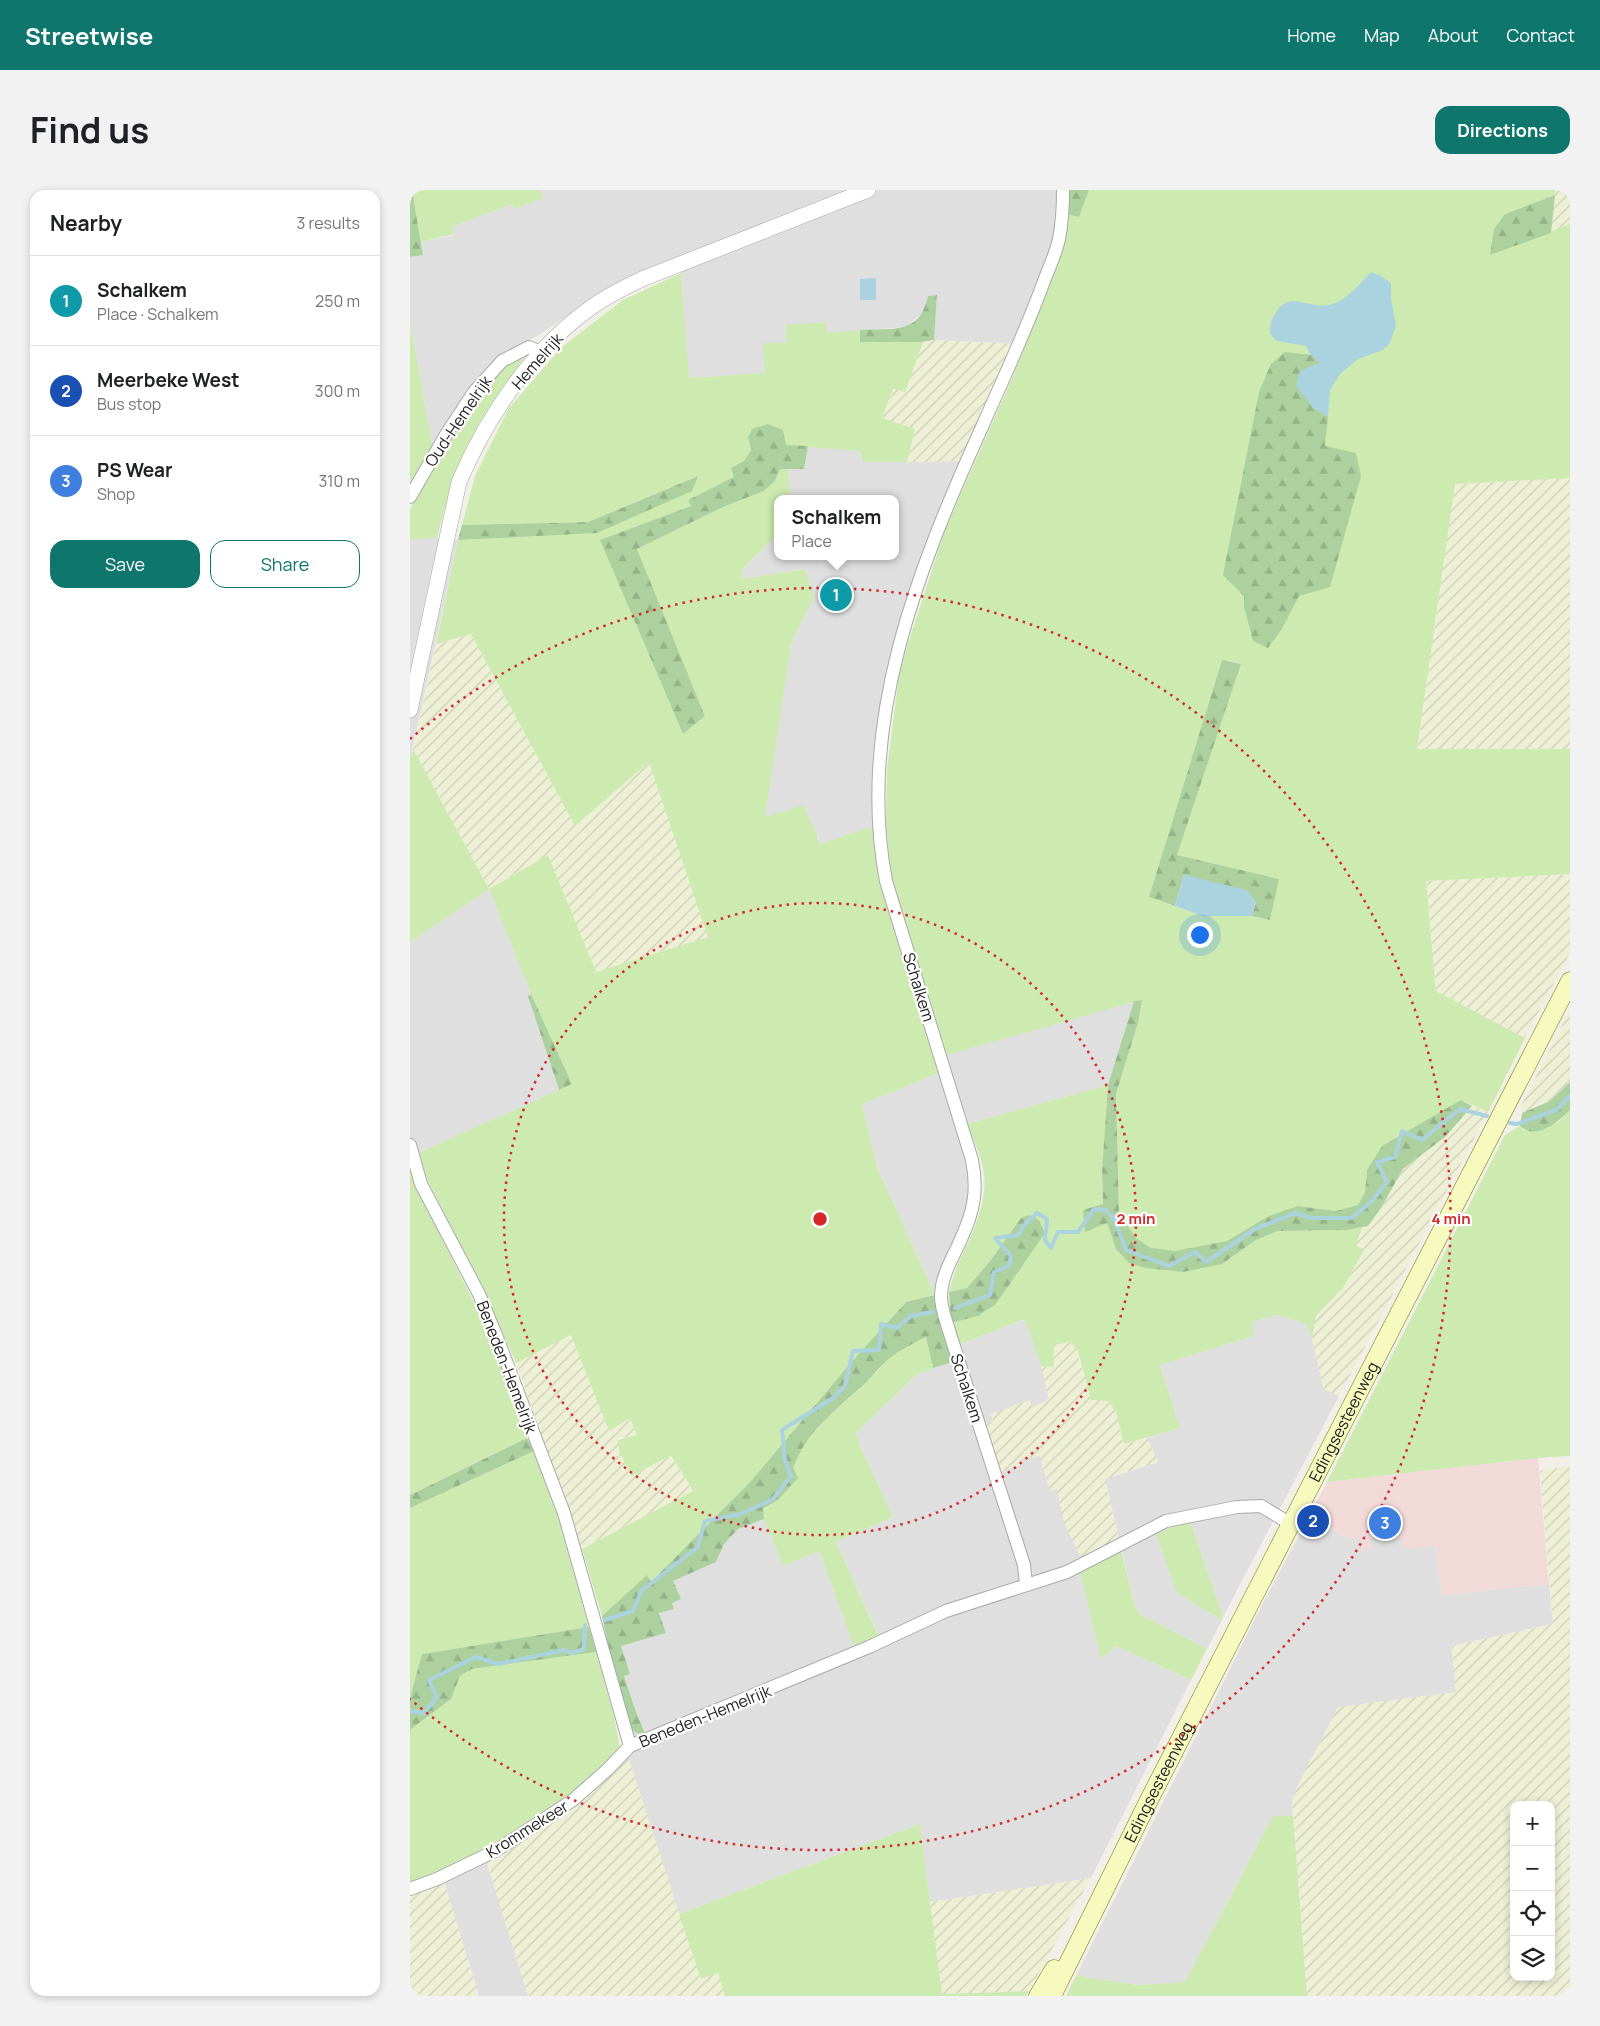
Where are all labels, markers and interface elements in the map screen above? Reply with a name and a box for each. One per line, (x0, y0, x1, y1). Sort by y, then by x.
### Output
text: Streetwise (25, 19, 153, 52)
text: Home (1287, 23, 1336, 47)
text: Map (1364, 23, 1400, 47)
text: About (1428, 23, 1478, 47)
text: Contact (1506, 23, 1575, 47)
text: Find us (30, 106, 149, 154)
button: Directions (1435, 106, 1570, 154)
text: Nearby (50, 209, 122, 237)
text: 3 results (297, 212, 360, 234)
text: Schalkem (97, 277, 187, 303)
text: 1 (62, 290, 70, 312)
text: 250 m (315, 290, 360, 312)
text: Place · Schalkem (97, 303, 219, 325)
street label: Hemelrijk (506, 327, 568, 394)
text: Meerbeke West (97, 367, 239, 393)
street label: Oud-Hemelrijk (419, 370, 497, 471)
text: 2 (61, 380, 71, 402)
text: 300 m (315, 380, 360, 402)
text: Bus stop (97, 393, 161, 415)
text: PS Wear (97, 457, 173, 483)
text: 3 (61, 470, 71, 492)
text: 310 m (318, 470, 360, 492)
text: Shop (97, 483, 135, 505)
popup (774, 495, 899, 560)
text: Schalkem (792, 504, 881, 530)
text: Place (792, 530, 832, 552)
button: Save (50, 540, 200, 588)
button: Share (210, 540, 360, 588)
pin: 1 (820, 576, 852, 614)
your location (1187, 922, 1213, 948)
street label: Schalkem (898, 950, 940, 1024)
text: 2 min (1116, 1208, 1156, 1229)
text: 4 min (1431, 1208, 1471, 1229)
centre of rings (811, 1210, 829, 1228)
street label: Beneden-Hemelrijk (472, 1297, 543, 1438)
street label: Schalkem (946, 1351, 988, 1425)
street label: Edingsesteenweg (1303, 1358, 1383, 1486)
pin: 2 (1297, 1502, 1329, 1540)
pin: 3 (1369, 1504, 1401, 1542)
street label: Beneden-Hemelrijk (636, 1679, 775, 1753)
street label: Edingsesteenweg (1119, 1718, 1198, 1846)
street label: Krommekeer (482, 1795, 573, 1863)
map controls (1510, 1801, 1555, 1981)
button: + (1510, 1801, 1555, 1846)
button: − (1510, 1846, 1555, 1891)
button: locate (1510, 1891, 1555, 1936)
button: layers (1510, 1936, 1555, 1981)

